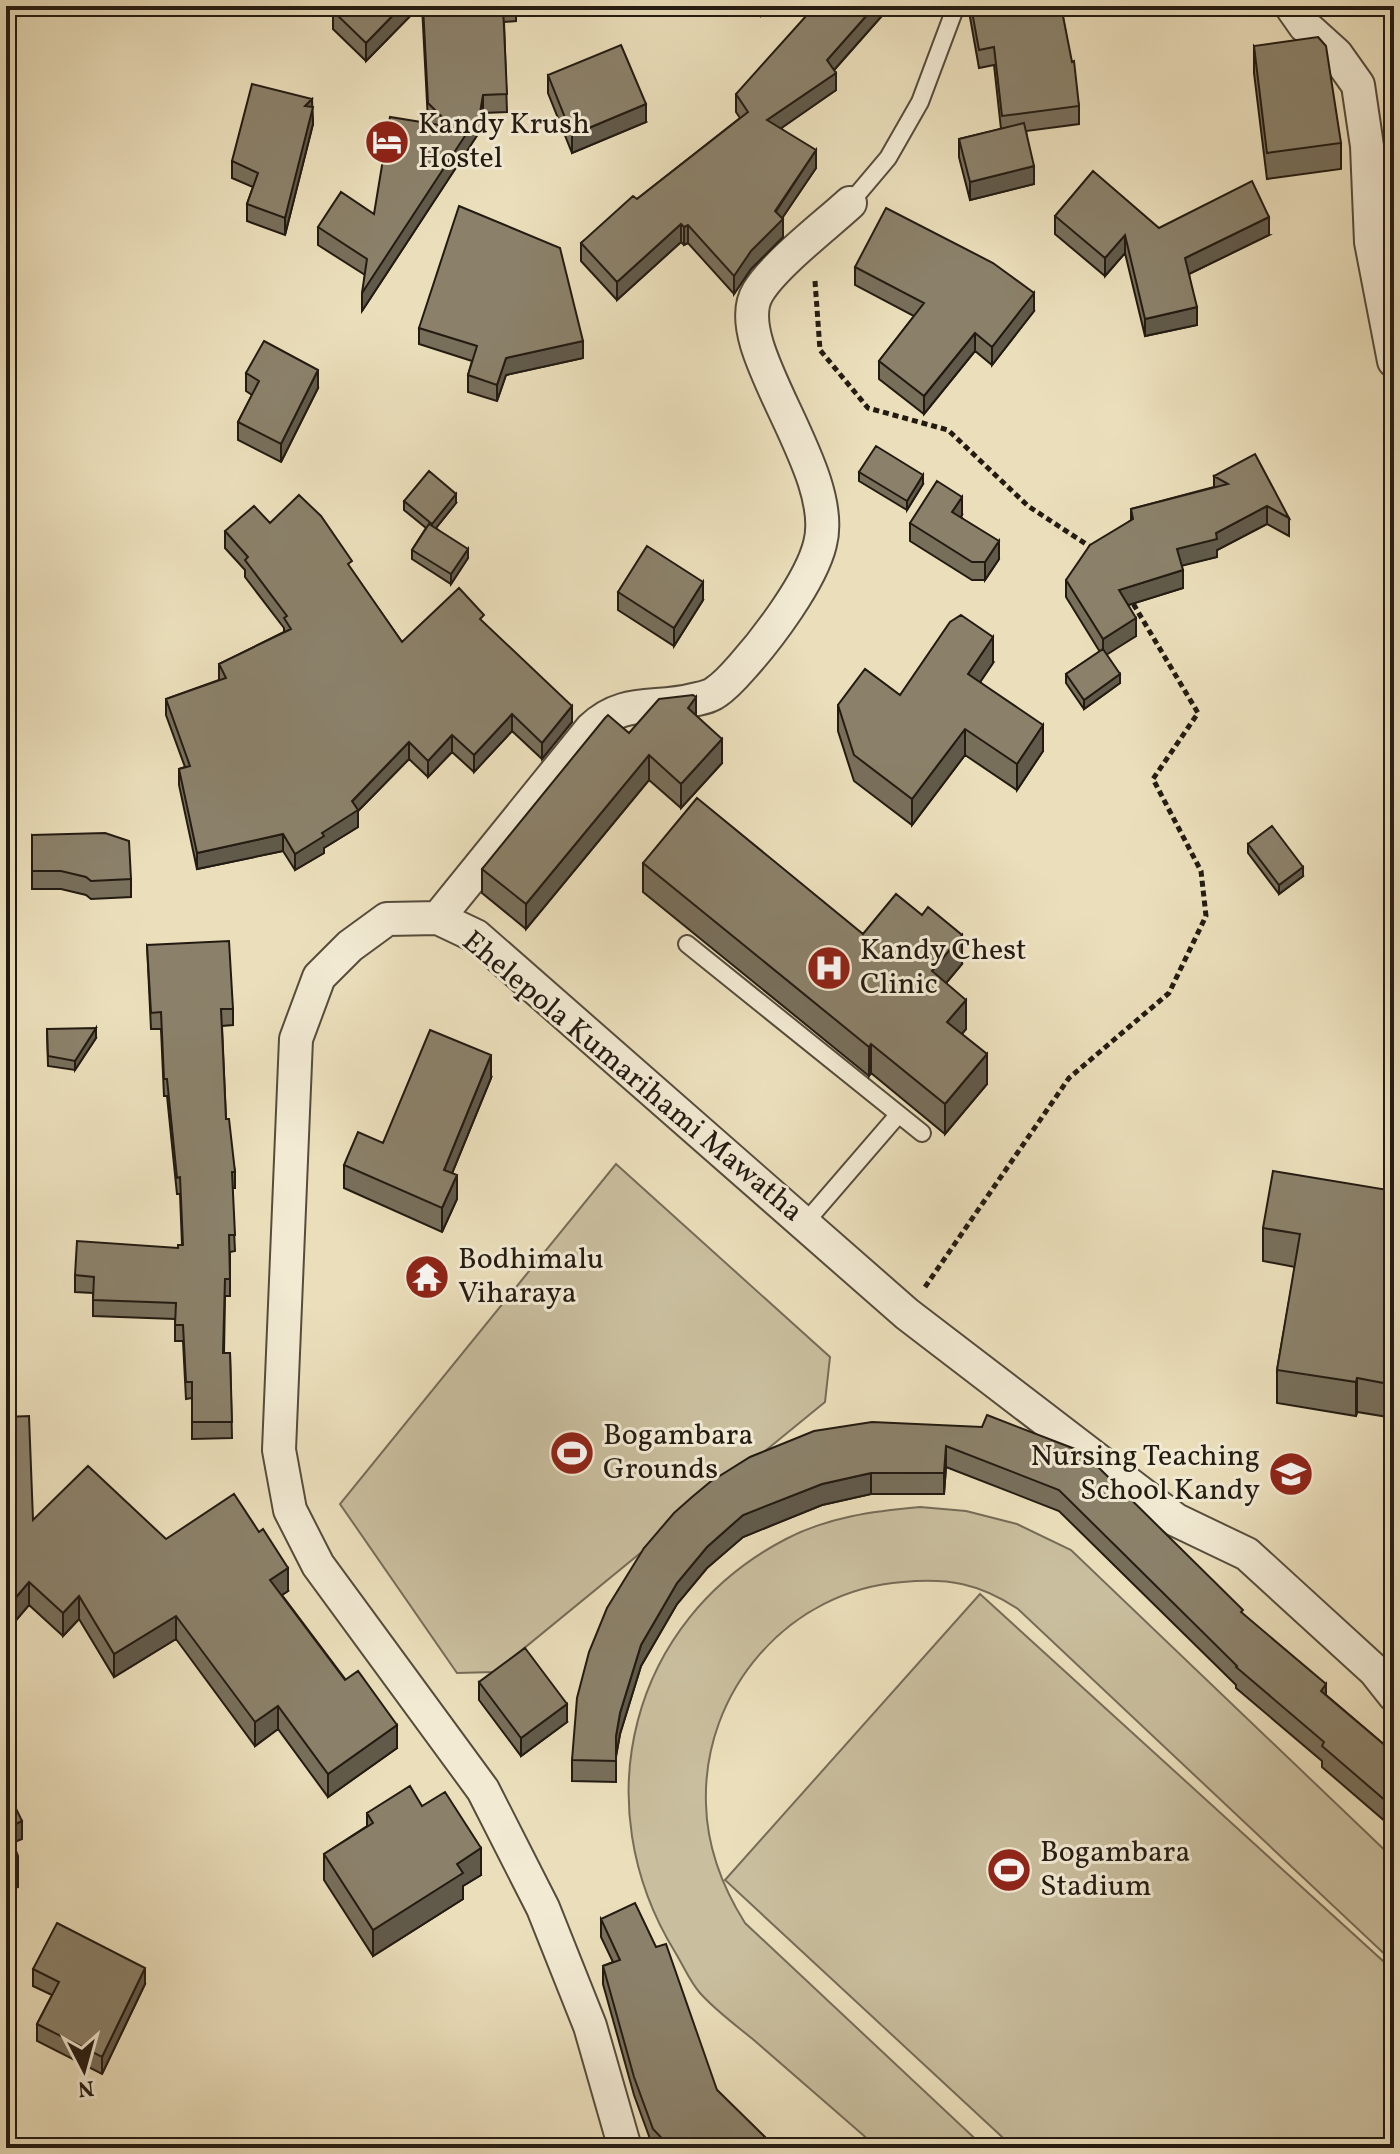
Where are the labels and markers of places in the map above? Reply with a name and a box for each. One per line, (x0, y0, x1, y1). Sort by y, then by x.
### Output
place label: Kandy Krush Hostel (418, 104, 590, 180)
hotel icon: Kandy Krush Hostel (363, 118, 411, 166)
place label: Kandy Chest Clinic (860, 930, 1027, 1006)
hospital icon: Kandy Chest Clinic (805, 944, 853, 992)
place label: Bodhimalu Viharaya (458, 1239, 604, 1315)
temple icon: Bodhimalu Viharaya (403, 1253, 451, 1301)
place label: Bogambara Grounds (603, 1415, 753, 1491)
sports icon: Bogambara Grounds (548, 1429, 596, 1477)
place label: Nursing Teaching School Kandy (1031, 1436, 1260, 1512)
school or university icon: Nursing Teaching School Kandy (1267, 1450, 1315, 1498)
place label: Bogambara Stadium (1040, 1832, 1190, 1908)
sports icon: Bogambara Stadium (985, 1846, 1033, 1894)

